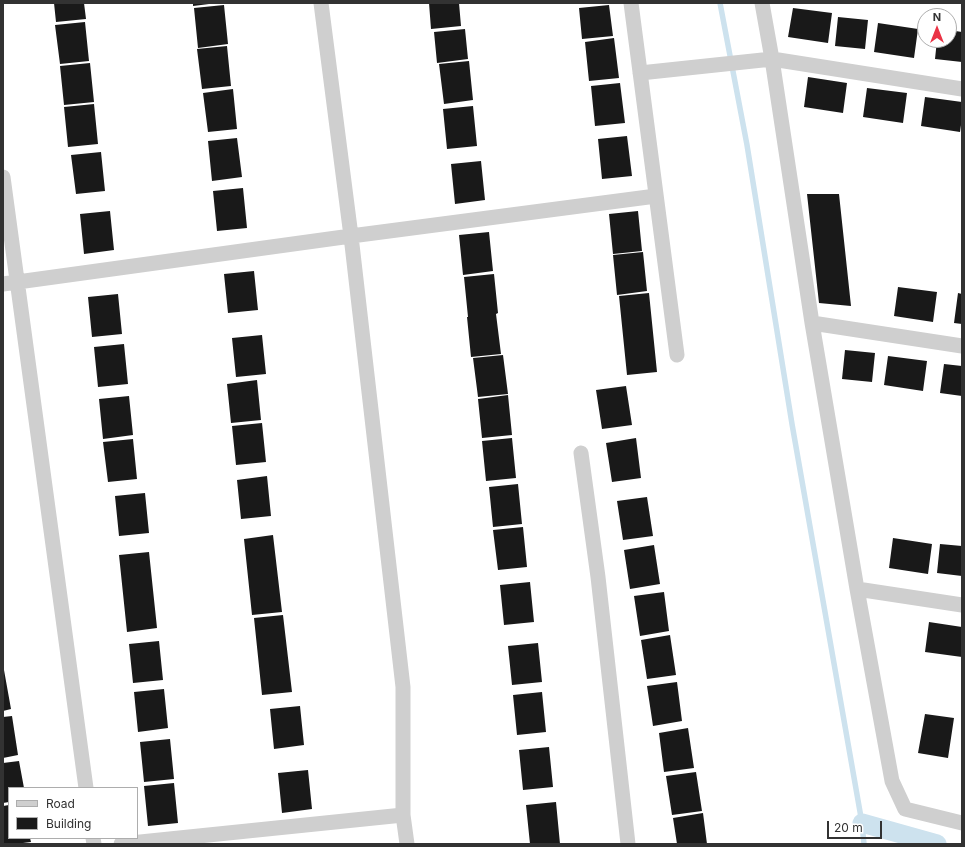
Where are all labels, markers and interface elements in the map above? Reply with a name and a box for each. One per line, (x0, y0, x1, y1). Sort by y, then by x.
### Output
north arrow (917, 8, 957, 48)
text: N (933, 10, 941, 24)
legend (8, 787, 138, 839)
text: Road (46, 796, 75, 811)
scale bar (829, 813, 884, 839)
text: Building (46, 816, 91, 831)
text: 20 m (834, 820, 863, 835)

